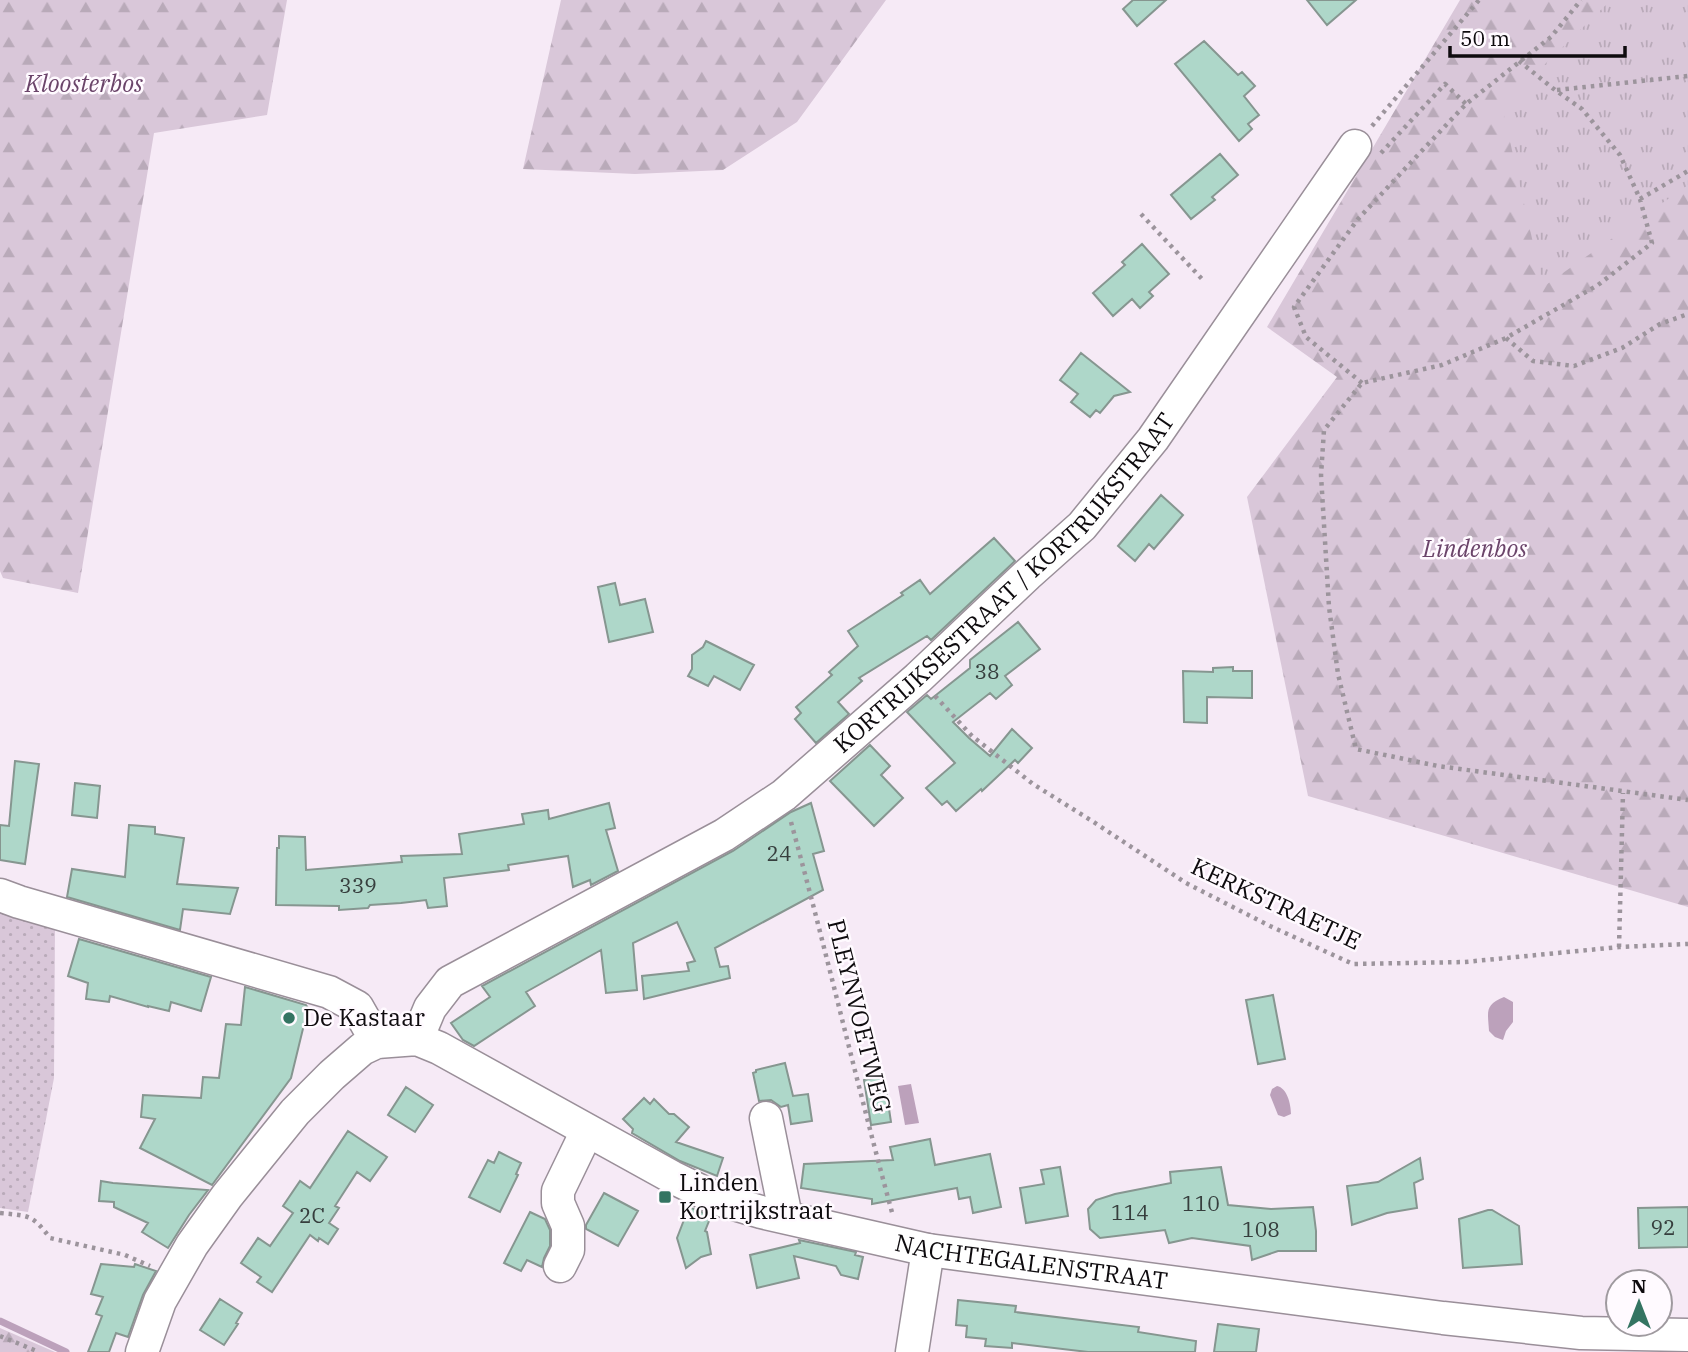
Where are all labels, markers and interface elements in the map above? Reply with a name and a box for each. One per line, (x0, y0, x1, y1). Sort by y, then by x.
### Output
scale bar (1450, 14, 1625, 58)
text: 50 m (1460, 24, 1510, 52)
park label: Kloosterbos (24, 67, 143, 99)
street label: KORTRIJKSESTRAAT / KORTRIJKSTRAAT (826, 406, 1181, 760)
park label: Lindenbos (1422, 532, 1527, 564)
house number: 38 (974, 657, 1000, 685)
house number: 24 (766, 839, 792, 867)
street label: KERKSTRAETJE (1186, 850, 1367, 957)
house number: 339 (339, 871, 377, 899)
street label: PLEYNVOETWEG (820, 916, 899, 1116)
place label: De Kastaar (303, 1001, 425, 1033)
marker: De Kastaar (281, 1010, 297, 1026)
place label: Linden Kortrijkstraat (679, 1166, 833, 1226)
marker: Linden Kortrijkstraat (657, 1189, 673, 1205)
house number: 110 (1182, 1189, 1220, 1217)
house number: 114 (1111, 1198, 1149, 1226)
house number: 2C (299, 1201, 325, 1229)
house number: 92 (1650, 1213, 1676, 1241)
house number: 108 (1242, 1215, 1280, 1243)
street label: NACHTEGALENSTRAAT (892, 1226, 1170, 1297)
north arrow (1604, 1268, 1674, 1338)
text: N (1631, 1274, 1647, 1298)

